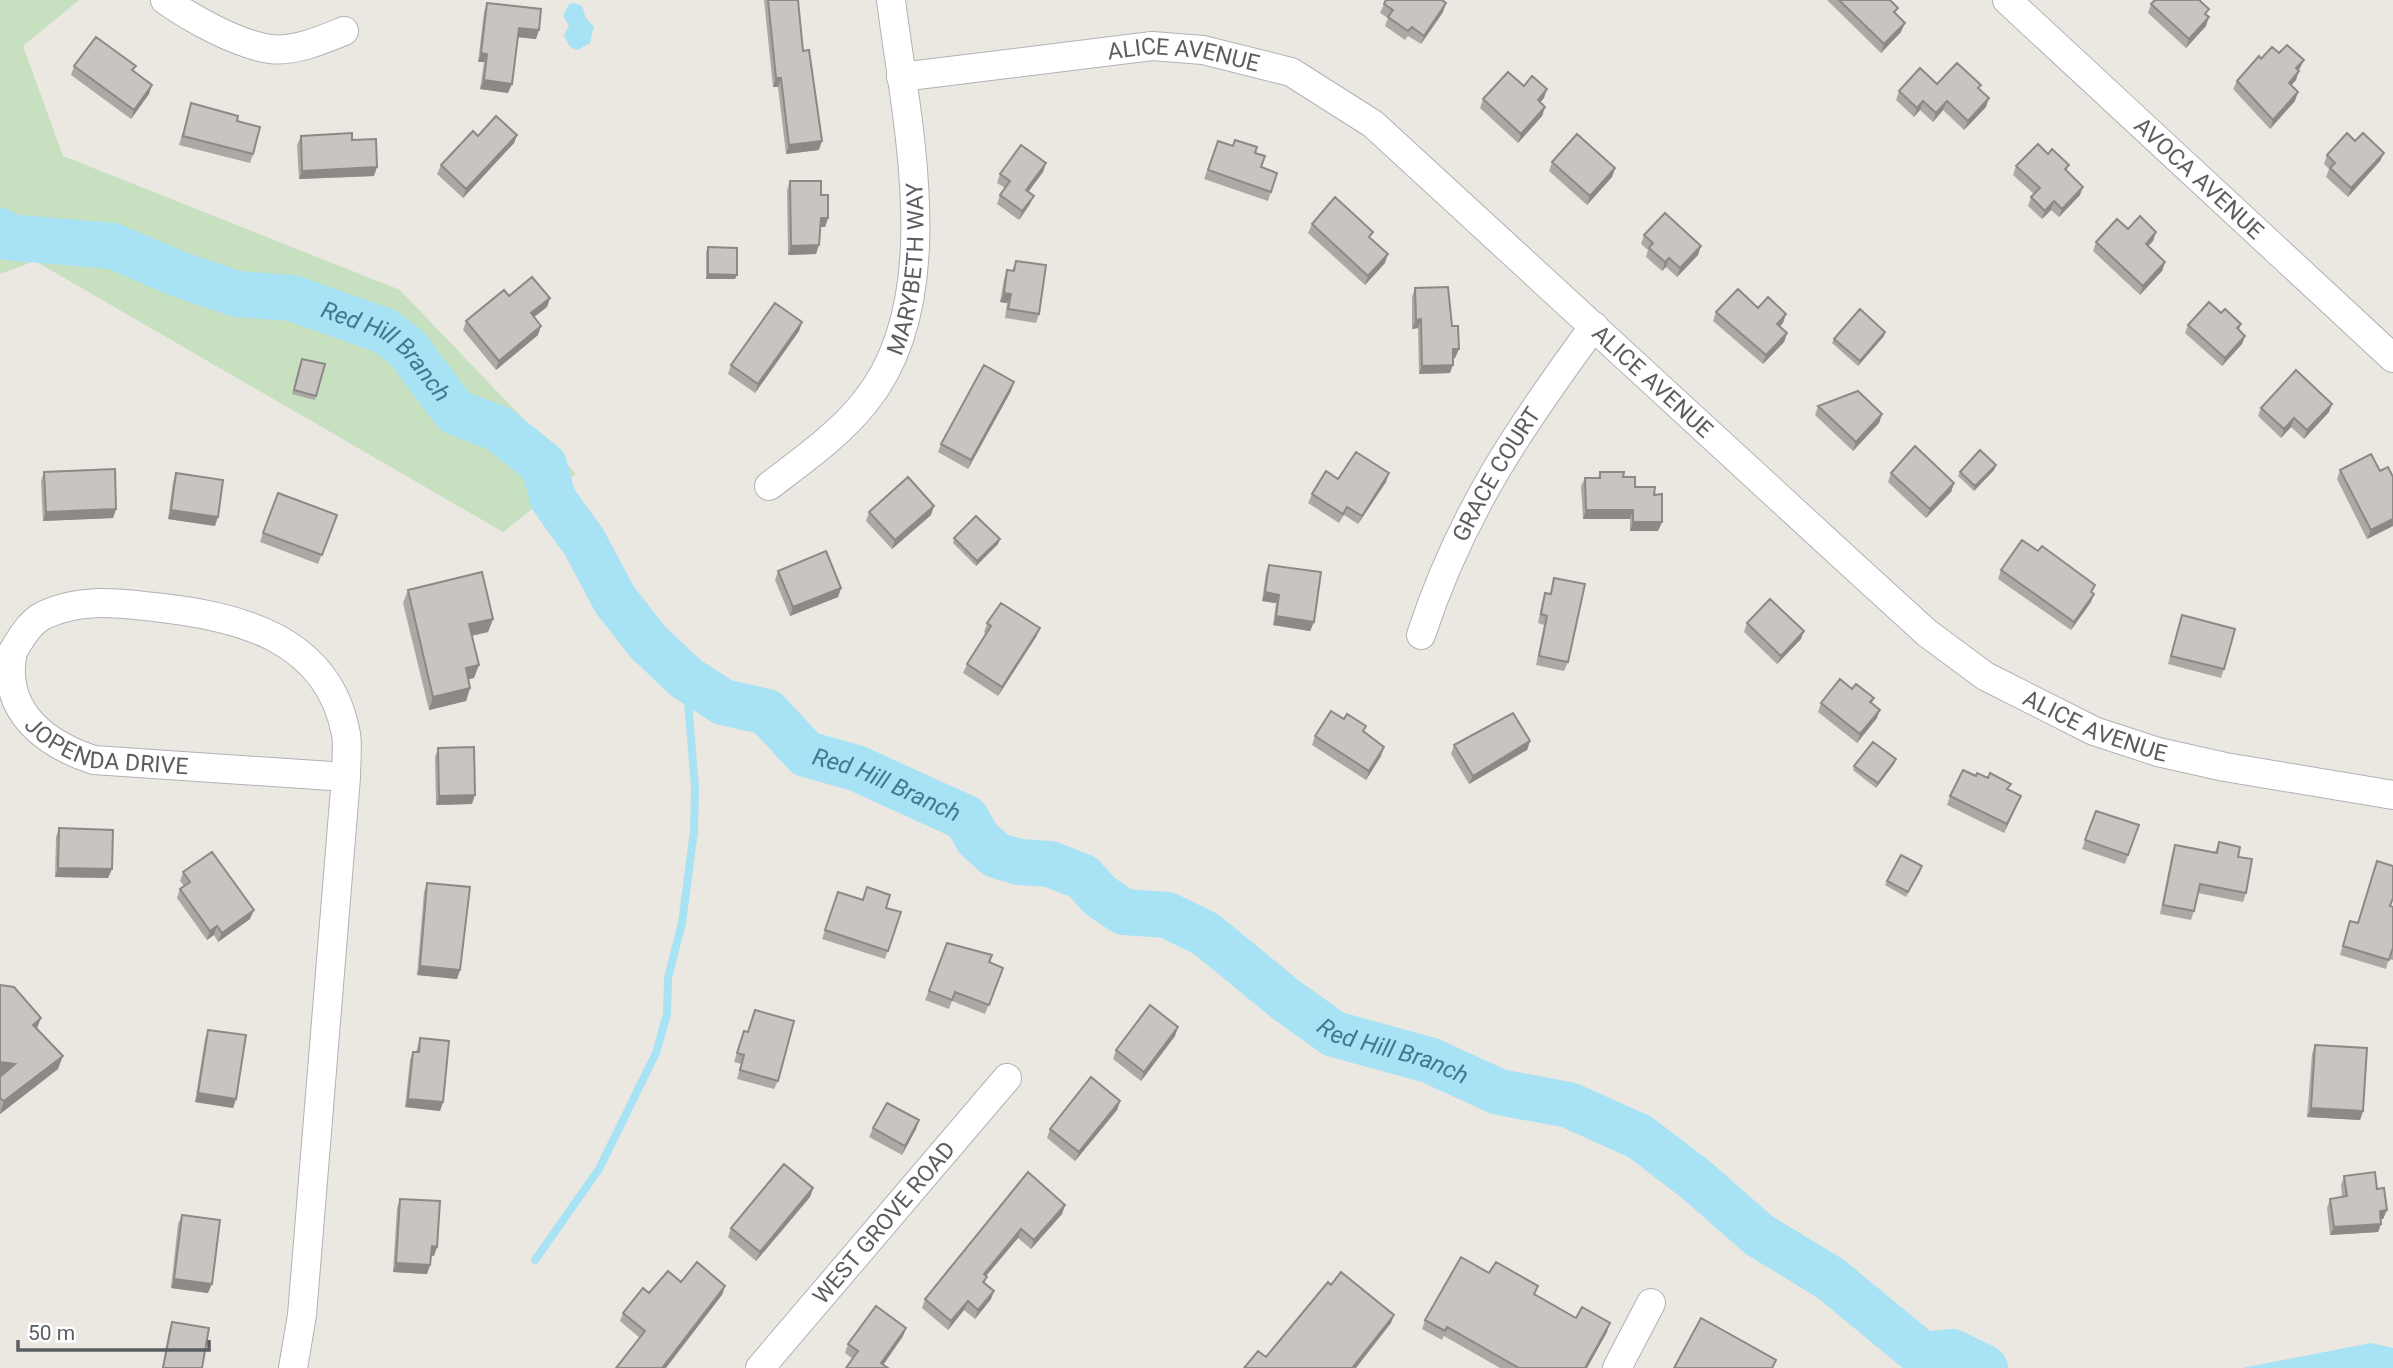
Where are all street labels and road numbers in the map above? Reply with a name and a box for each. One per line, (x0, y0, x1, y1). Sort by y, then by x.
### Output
street label: ALICE AVENUE (1106, 32, 1262, 77)
street label: AVOCA AVENUE (2129, 112, 2269, 245)
street label: MARYBETH WAY (881, 182, 929, 359)
street label: ALICE AVENUE (1587, 319, 1718, 443)
street label: GRACE COURT (1447, 402, 1546, 546)
street label: ALICE AVENUE (2019, 684, 2170, 767)
street label: JOPENDA DRIVE (19, 711, 189, 780)
street label: WEST GROVE ROAD (807, 1136, 961, 1309)

